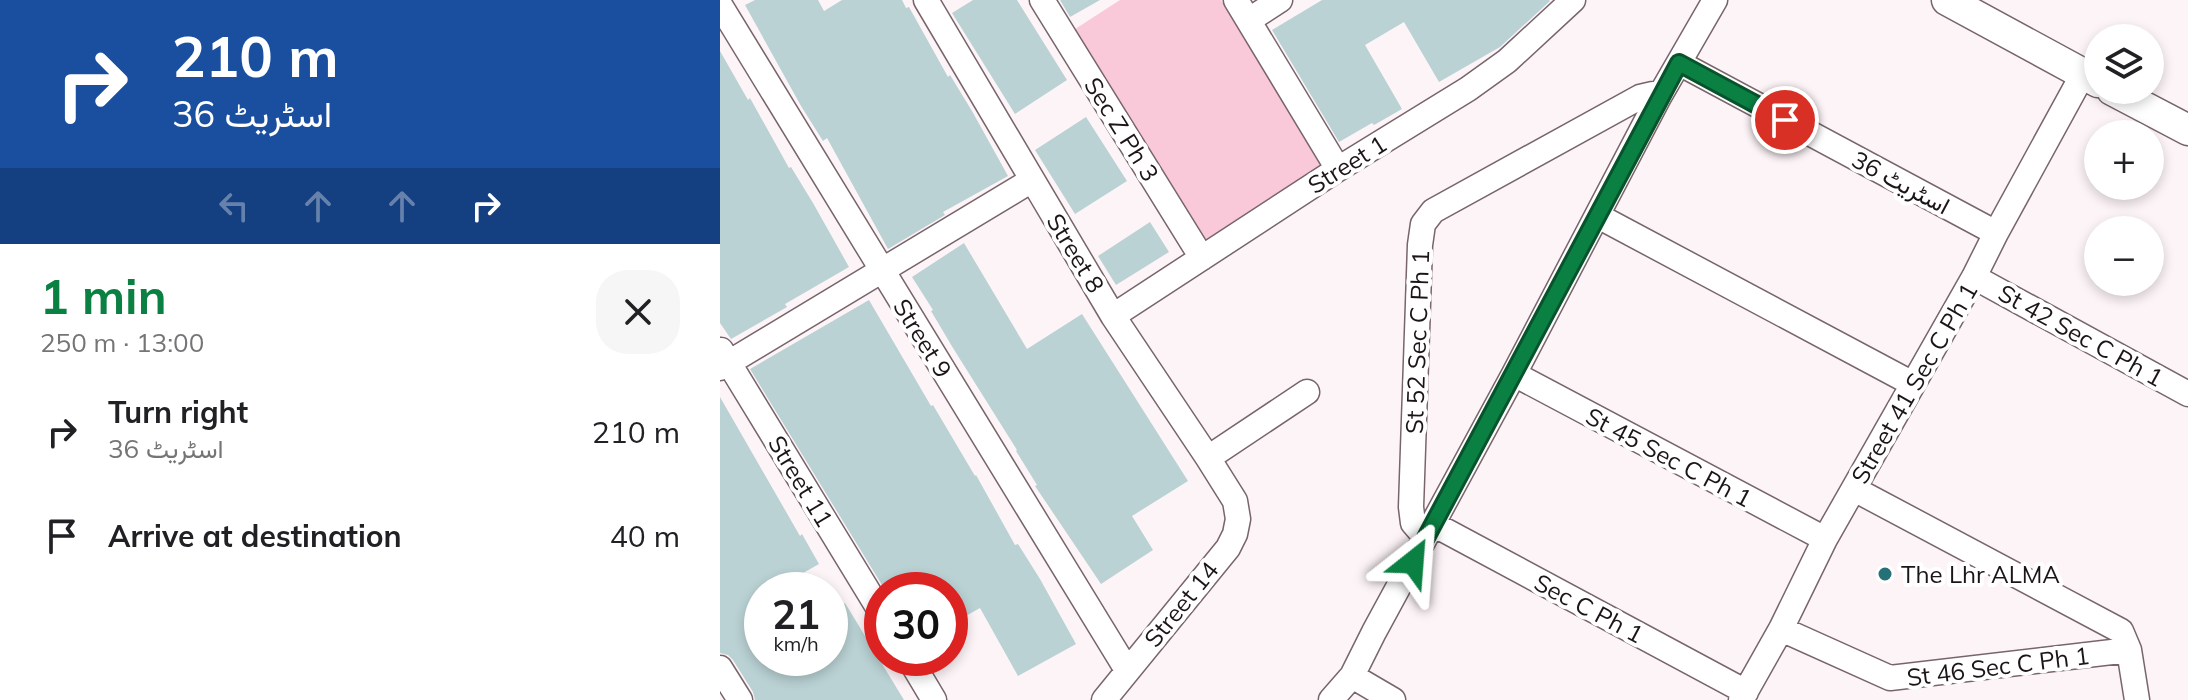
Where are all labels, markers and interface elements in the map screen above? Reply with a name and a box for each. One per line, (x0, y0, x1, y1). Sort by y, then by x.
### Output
text: 210 m (172, 21, 339, 91)
map controls (2084, 24, 2164, 296)
button: layers (2084, 24, 2164, 104)
icon: right (40, 32, 144, 136)
street label: Sec Z Ph 3 (1078, 71, 1166, 187)
pin (1751, 86, 1819, 154)
text: اسٹریٹ 36 (172, 91, 332, 136)
icon: arrive (1763, 98, 1807, 142)
button: + (2084, 120, 2164, 200)
street label: Street 1 (1302, 128, 1392, 200)
street label: اسٹریٹ 36 (1846, 144, 1955, 221)
icon: left (212, 184, 256, 228)
icon: ahead (296, 184, 340, 228)
icon: ahead (380, 184, 424, 228)
icon: right (464, 184, 508, 228)
street label: Street 8 (1041, 208, 1111, 298)
button: − (2084, 216, 2164, 296)
street label: St 52 Sec C Ph 1 (1399, 250, 1435, 434)
text: 1 min (40, 266, 167, 326)
button: close (596, 270, 680, 354)
street label: Street 41 Sec C Ph 1 (1844, 277, 1984, 489)
street label: St 42 Sec C Ph 1 (1993, 277, 2169, 393)
street label: Street 9 (887, 293, 959, 383)
text: 250 m · 13:00 (40, 326, 204, 359)
text: Turn right (108, 393, 248, 431)
street label: St 45 Sec C Ph 1 (1581, 401, 1757, 513)
icon: right (40, 410, 84, 454)
text: 210 m (592, 413, 680, 451)
street label: Street 11 (762, 430, 840, 532)
text: اسٹریٹ 36 (108, 432, 224, 465)
icon: arrive (40, 514, 84, 558)
text: Arrive at destination (108, 517, 402, 555)
text: 40 m (610, 517, 680, 555)
position arrow (1371, 520, 1455, 604)
street label: Street 14 (1137, 555, 1225, 653)
place label: The Lhr ALMA (1901, 559, 2060, 589)
marker: The Lhr ALMA (1876, 565, 1894, 583)
street label: Sec C Ph 1 (1529, 567, 1649, 649)
speed limit sign: 30 (864, 572, 968, 676)
text: 21 (772, 589, 820, 639)
text: km/h (773, 631, 819, 656)
street label: St 46 Sec C Ph 1 (1905, 640, 2091, 692)

